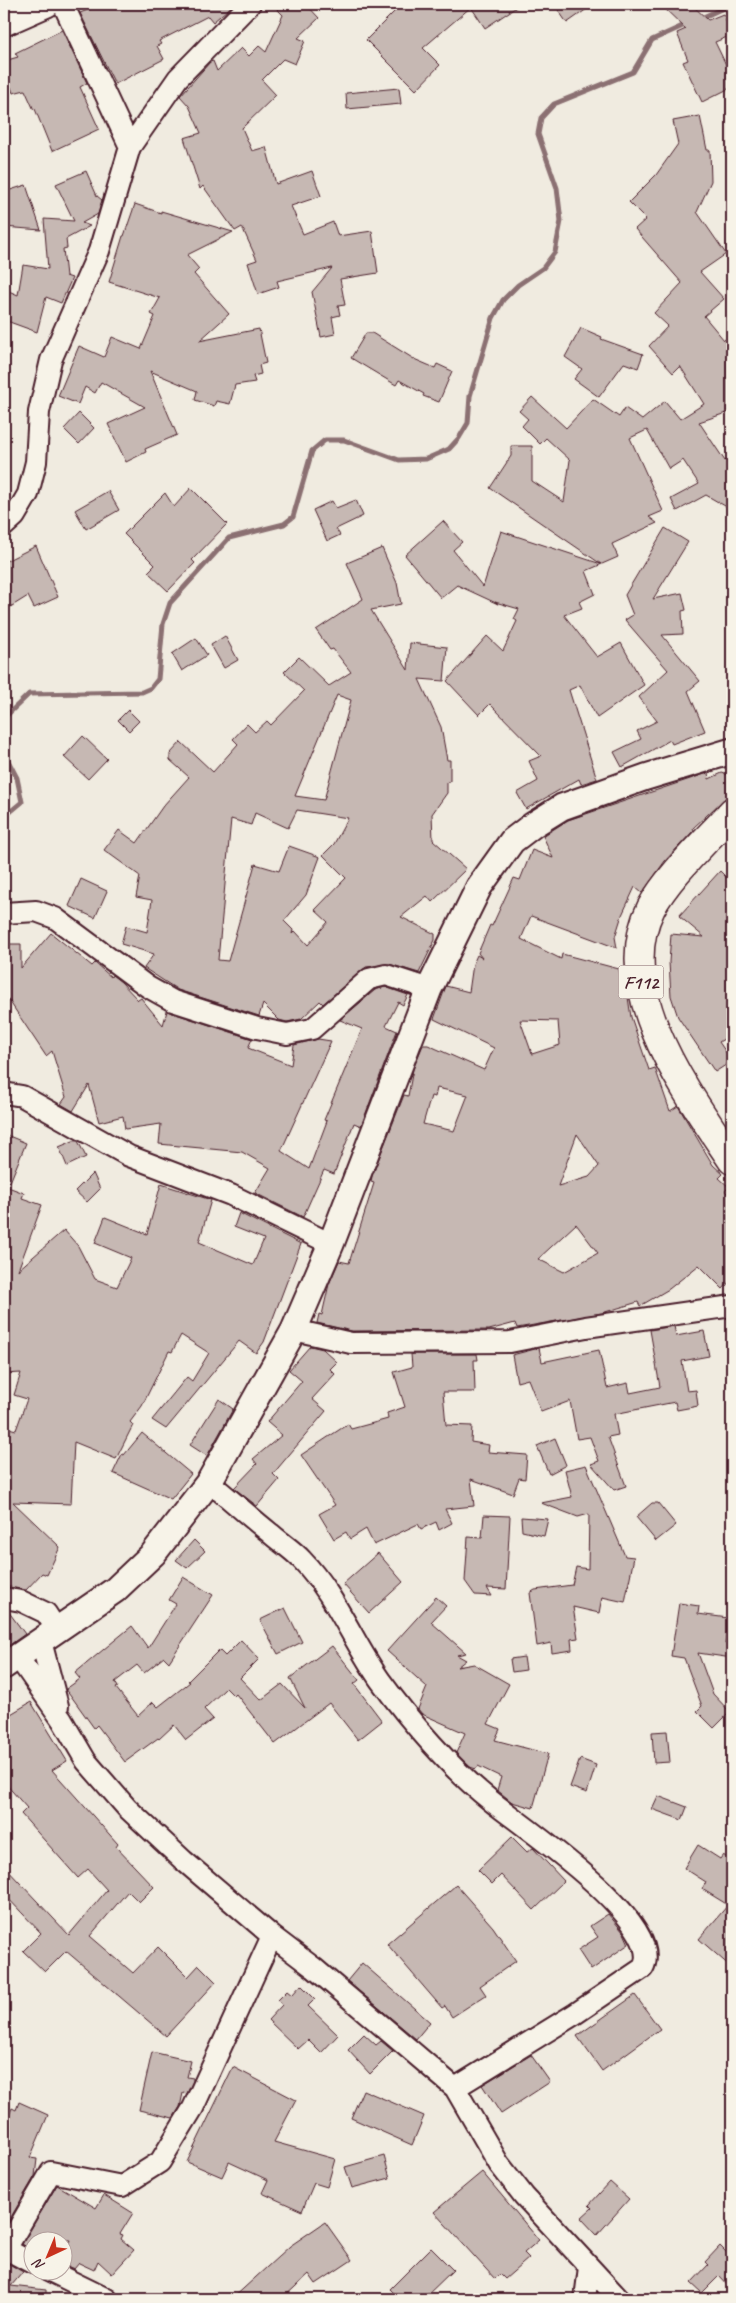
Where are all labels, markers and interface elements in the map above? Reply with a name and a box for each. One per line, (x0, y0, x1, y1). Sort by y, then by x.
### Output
road number: F112 (618, 966, 664, 999)
north arrow (22, 2230, 72, 2280)
text: N (29, 2254, 48, 2274)

